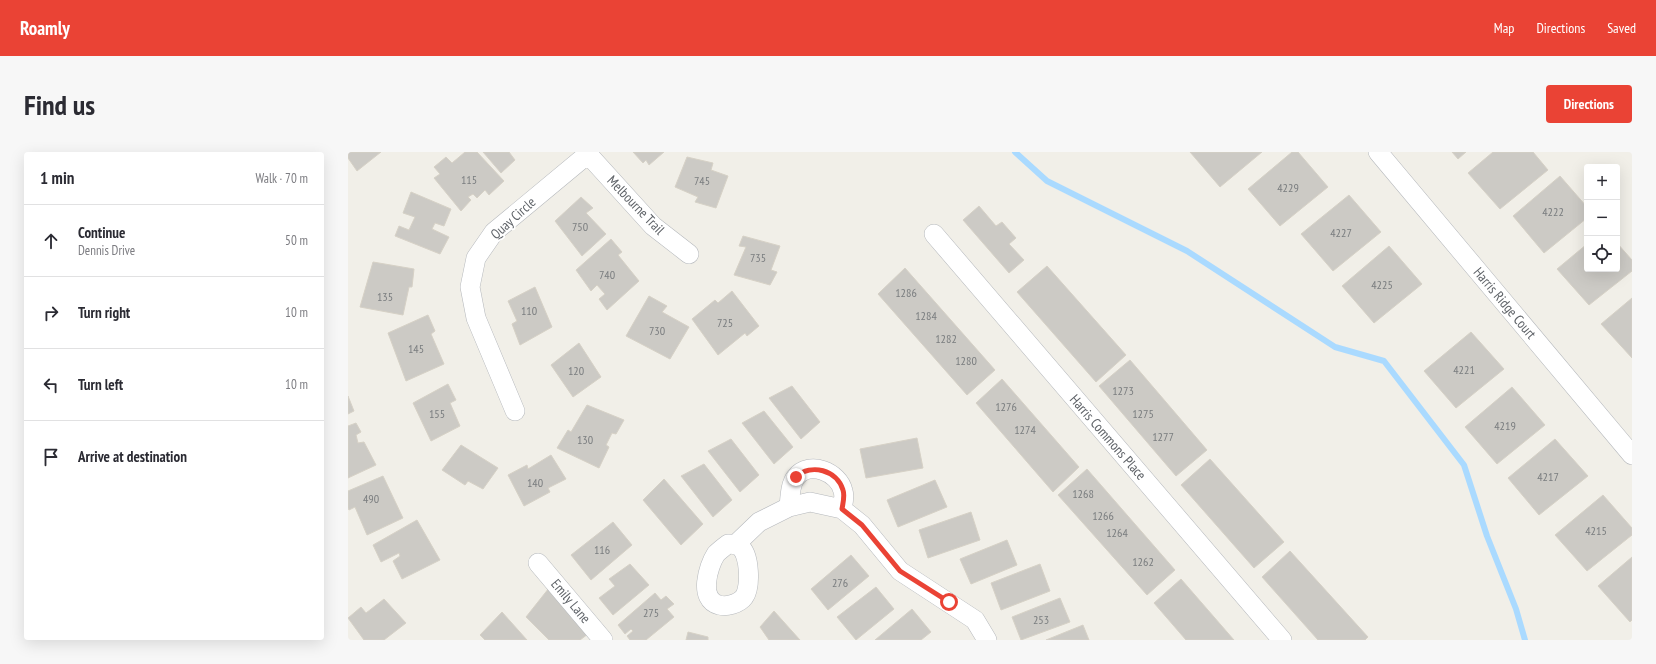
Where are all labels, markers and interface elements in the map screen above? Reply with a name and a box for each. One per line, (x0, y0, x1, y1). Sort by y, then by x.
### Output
text: Roamly (20, 16, 70, 40)
text: Map (1494, 19, 1514, 37)
text: Directions (1536, 19, 1585, 37)
text: Saved (1607, 19, 1636, 37)
button: Directions (1546, 85, 1632, 123)
text: Find us (24, 86, 95, 123)
map controls (1584, 164, 1620, 272)
button: + (1584, 164, 1620, 200)
text: 1 min (40, 167, 74, 189)
text: Walk · 70 m (256, 170, 308, 187)
house number: 115 (461, 172, 477, 187)
street label: Melbourne Trail (603, 172, 669, 239)
house number: 745 (694, 173, 710, 188)
house number: 4229 (1277, 180, 1299, 195)
street label: Quay Circle (487, 193, 539, 243)
button: − (1584, 200, 1620, 236)
house number: 4222 (1542, 204, 1564, 219)
house number: 750 (572, 219, 588, 234)
text: Continue (78, 223, 125, 242)
house number: 4227 (1330, 225, 1352, 240)
icon: ahead (40, 230, 62, 252)
text: 50 m (285, 232, 308, 249)
button: locate (1584, 236, 1620, 272)
text: Dennis Drive (78, 242, 135, 259)
house number: 735 (750, 250, 766, 265)
street label: Harris Ridge Court (1470, 263, 1540, 343)
house number: 740 (599, 267, 615, 282)
house number: 4225 (1371, 277, 1393, 292)
house number: 1286 (895, 285, 917, 300)
house number: 135 (377, 289, 393, 304)
icon: right (40, 302, 62, 324)
text: Turn right (78, 303, 130, 322)
house number: 110 (521, 303, 537, 318)
text: 10 m (285, 304, 308, 321)
house number: 1284 (915, 308, 937, 323)
house number: 725 (717, 315, 733, 330)
house number: 730 (649, 323, 665, 338)
house number: 1282 (935, 331, 957, 346)
house number: 145 (408, 341, 424, 356)
house number: 1280 (955, 353, 977, 368)
house number: 4221 (1453, 362, 1475, 377)
house number: 120 (568, 363, 584, 378)
icon: left (40, 374, 62, 396)
text: Turn left (78, 375, 123, 394)
text: 10 m (285, 376, 308, 393)
house number: 1273 (1112, 383, 1134, 398)
street label: Harris Commons Place (1066, 391, 1150, 484)
house number: 1276 (995, 399, 1017, 414)
house number: 155 (429, 406, 445, 421)
house number: 1275 (1132, 406, 1154, 421)
house number: 4219 (1494, 418, 1516, 433)
house number: 1274 (1014, 422, 1036, 437)
house number: 1277 (1152, 429, 1174, 444)
house number: 130 (577, 432, 593, 447)
icon: arrive (40, 446, 62, 468)
text: Arrive at destination (78, 447, 187, 466)
route end (787, 468, 805, 486)
house number: 4217 (1537, 469, 1559, 484)
house number: 140 (527, 475, 543, 490)
house number: 1268 (1072, 486, 1094, 501)
house number: 490 (363, 491, 379, 506)
house number: 1266 (1092, 508, 1114, 523)
house number: 4215 (1585, 523, 1607, 538)
house number: 1264 (1106, 525, 1128, 540)
house number: 116 (594, 542, 610, 557)
house number: 1262 (1132, 554, 1154, 569)
street label: Emily Lane (547, 575, 595, 627)
house number: 276 (832, 575, 848, 590)
route start (940, 593, 958, 611)
house number: 275 (643, 605, 659, 620)
house number: 253 (1033, 612, 1049, 627)

